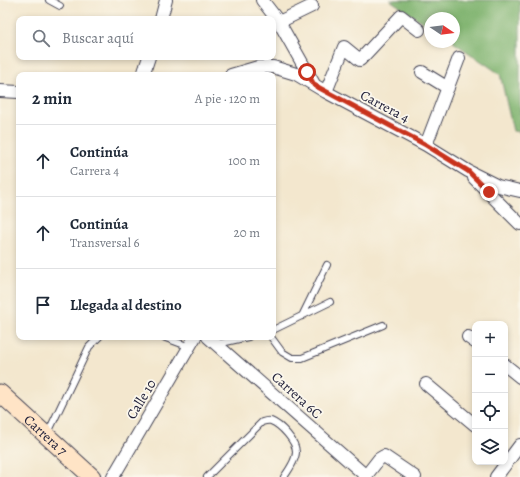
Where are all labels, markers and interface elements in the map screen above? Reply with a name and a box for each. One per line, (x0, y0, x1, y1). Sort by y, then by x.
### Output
north arrow (424, 12, 460, 48)
search box (16, 16, 276, 60)
icon: search (30, 27, 52, 49)
text: Buscar aquí (62, 28, 134, 48)
route start (298, 63, 316, 81)
street label: Carrera 4 (357, 86, 413, 127)
text: 2 min (32, 87, 72, 110)
text: A pie · 120 m (195, 90, 260, 107)
text: Continúa (70, 142, 128, 162)
icon: ahead (32, 150, 54, 172)
text: 100 m (228, 152, 260, 169)
text: Carrera 4 (70, 162, 119, 179)
route end (480, 183, 498, 201)
text: Continúa (70, 214, 128, 234)
icon: ahead (32, 222, 54, 244)
text: 20 m (234, 224, 260, 241)
text: Transversal 6 (70, 234, 139, 251)
icon: arrive (32, 294, 54, 316)
text: Llegada al destino (70, 295, 182, 315)
map controls (472, 321, 508, 465)
button: + (472, 321, 508, 357)
button: − (472, 357, 508, 393)
street label: Carrera 6C (267, 368, 326, 423)
street label: Calle 10 (122, 376, 161, 423)
button: locate (472, 393, 508, 429)
street label: Carrera 7 (20, 410, 71, 460)
button: layers (472, 429, 508, 465)

